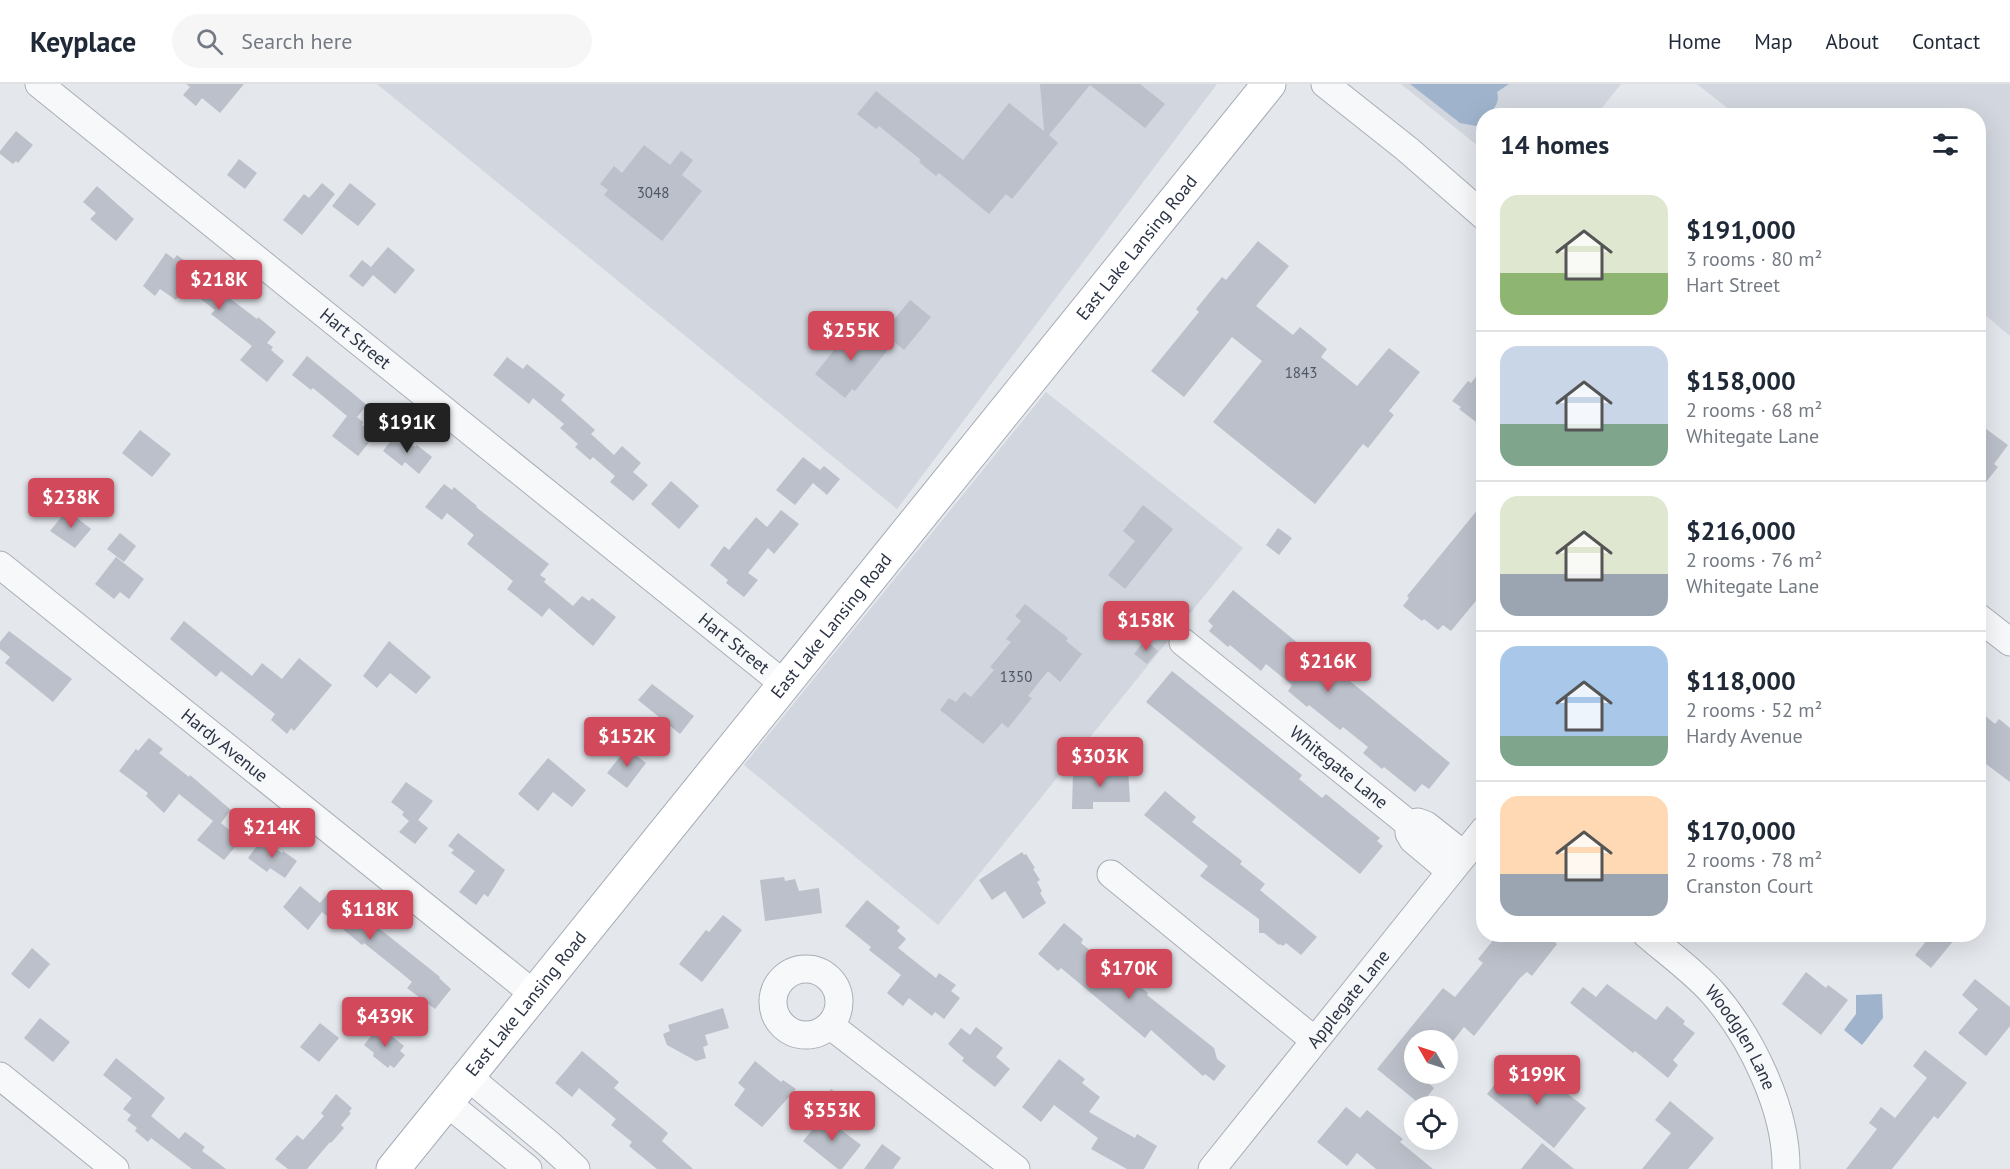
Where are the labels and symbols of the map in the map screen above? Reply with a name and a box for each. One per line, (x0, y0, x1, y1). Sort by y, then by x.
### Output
street label: East Lake Lansing Road (1071, 170, 1202, 325)
house number: 3048 (637, 183, 669, 202)
pin: $218K (177, 260, 261, 311)
street label: Hart Street (315, 303, 396, 374)
pin: $255K (809, 311, 893, 362)
house number: 1843 (1285, 363, 1317, 382)
pin: $191K (365, 403, 449, 454)
pin: $238K (29, 478, 113, 529)
street label: East Lake Lansing Road (766, 548, 897, 703)
pin: $158K (1104, 601, 1188, 652)
street label: Hart Street (694, 608, 774, 679)
pin: $216K (1286, 642, 1370, 693)
house number: 1350 (1000, 667, 1032, 686)
street label: Hardy Avenue (177, 703, 273, 787)
pin: $152K (585, 717, 669, 768)
street label: Whitegate Lane (1285, 721, 1393, 814)
pin: $303K (1058, 737, 1142, 788)
pin: $214K (230, 808, 314, 859)
pin: $118K (328, 890, 412, 941)
street label: East Lake Lansing Road (460, 926, 591, 1081)
street label: Applegate Lane (1302, 945, 1394, 1053)
pin: $170K (1087, 949, 1171, 1000)
street label: Woodglen Lane (1700, 980, 1781, 1093)
pin: $439K (343, 997, 427, 1048)
north arrow (1404, 1030, 1458, 1084)
pin: $199K (1495, 1055, 1579, 1106)
pin: $353K (790, 1091, 874, 1142)

